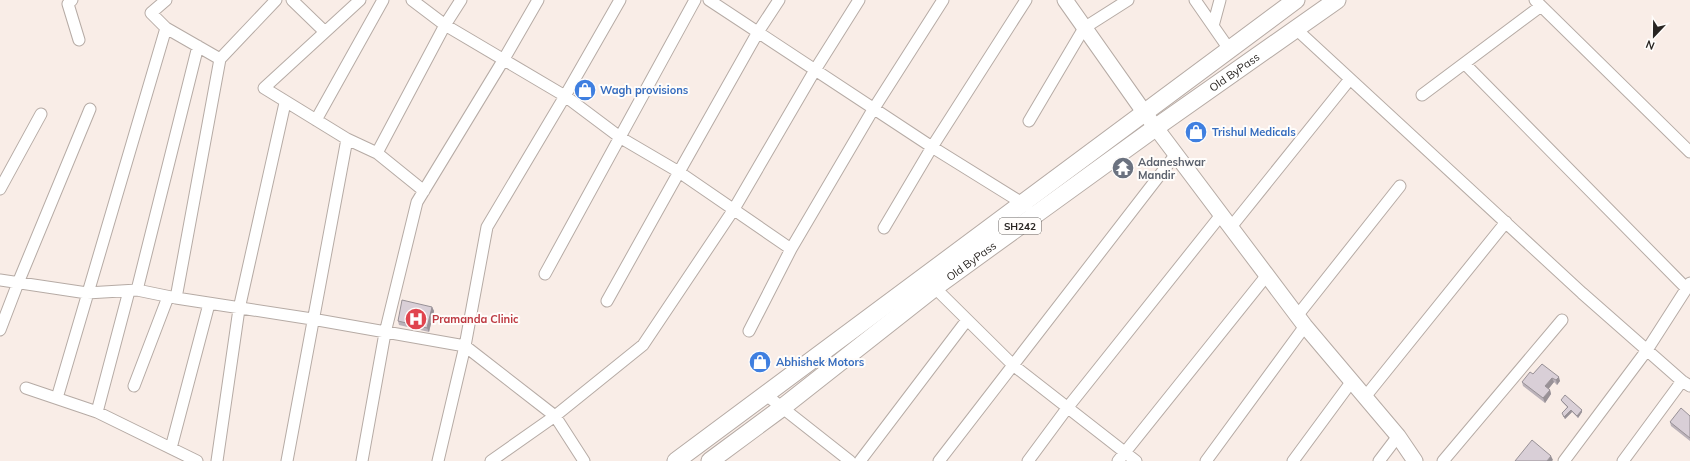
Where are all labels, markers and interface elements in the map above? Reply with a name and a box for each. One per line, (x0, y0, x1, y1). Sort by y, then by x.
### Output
north arrow (1634, 16, 1674, 56)
text: N (1644, 37, 1657, 53)
street label: Old ByPass (1207, 50, 1262, 95)
shop icon: Wagh provisions (572, 77, 598, 103)
place label: Wagh provisions (600, 83, 689, 97)
shop icon: Trishul Medicals (1183, 119, 1209, 145)
place label: Trishul Medicals (1212, 125, 1296, 139)
temple icon: Adaneshwar Mandir (1110, 155, 1136, 181)
place label: Adaneshwar Mandir (1138, 155, 1206, 182)
road number: SH242 (999, 218, 1041, 234)
street label: Old ByPass (943, 238, 999, 284)
hospital icon: Pramanda Clinic (403, 306, 429, 332)
place label: Pramanda Clinic (432, 312, 519, 326)
shop icon: Abhishek Motors (747, 349, 773, 375)
place label: Abhishek Motors (776, 355, 865, 369)

